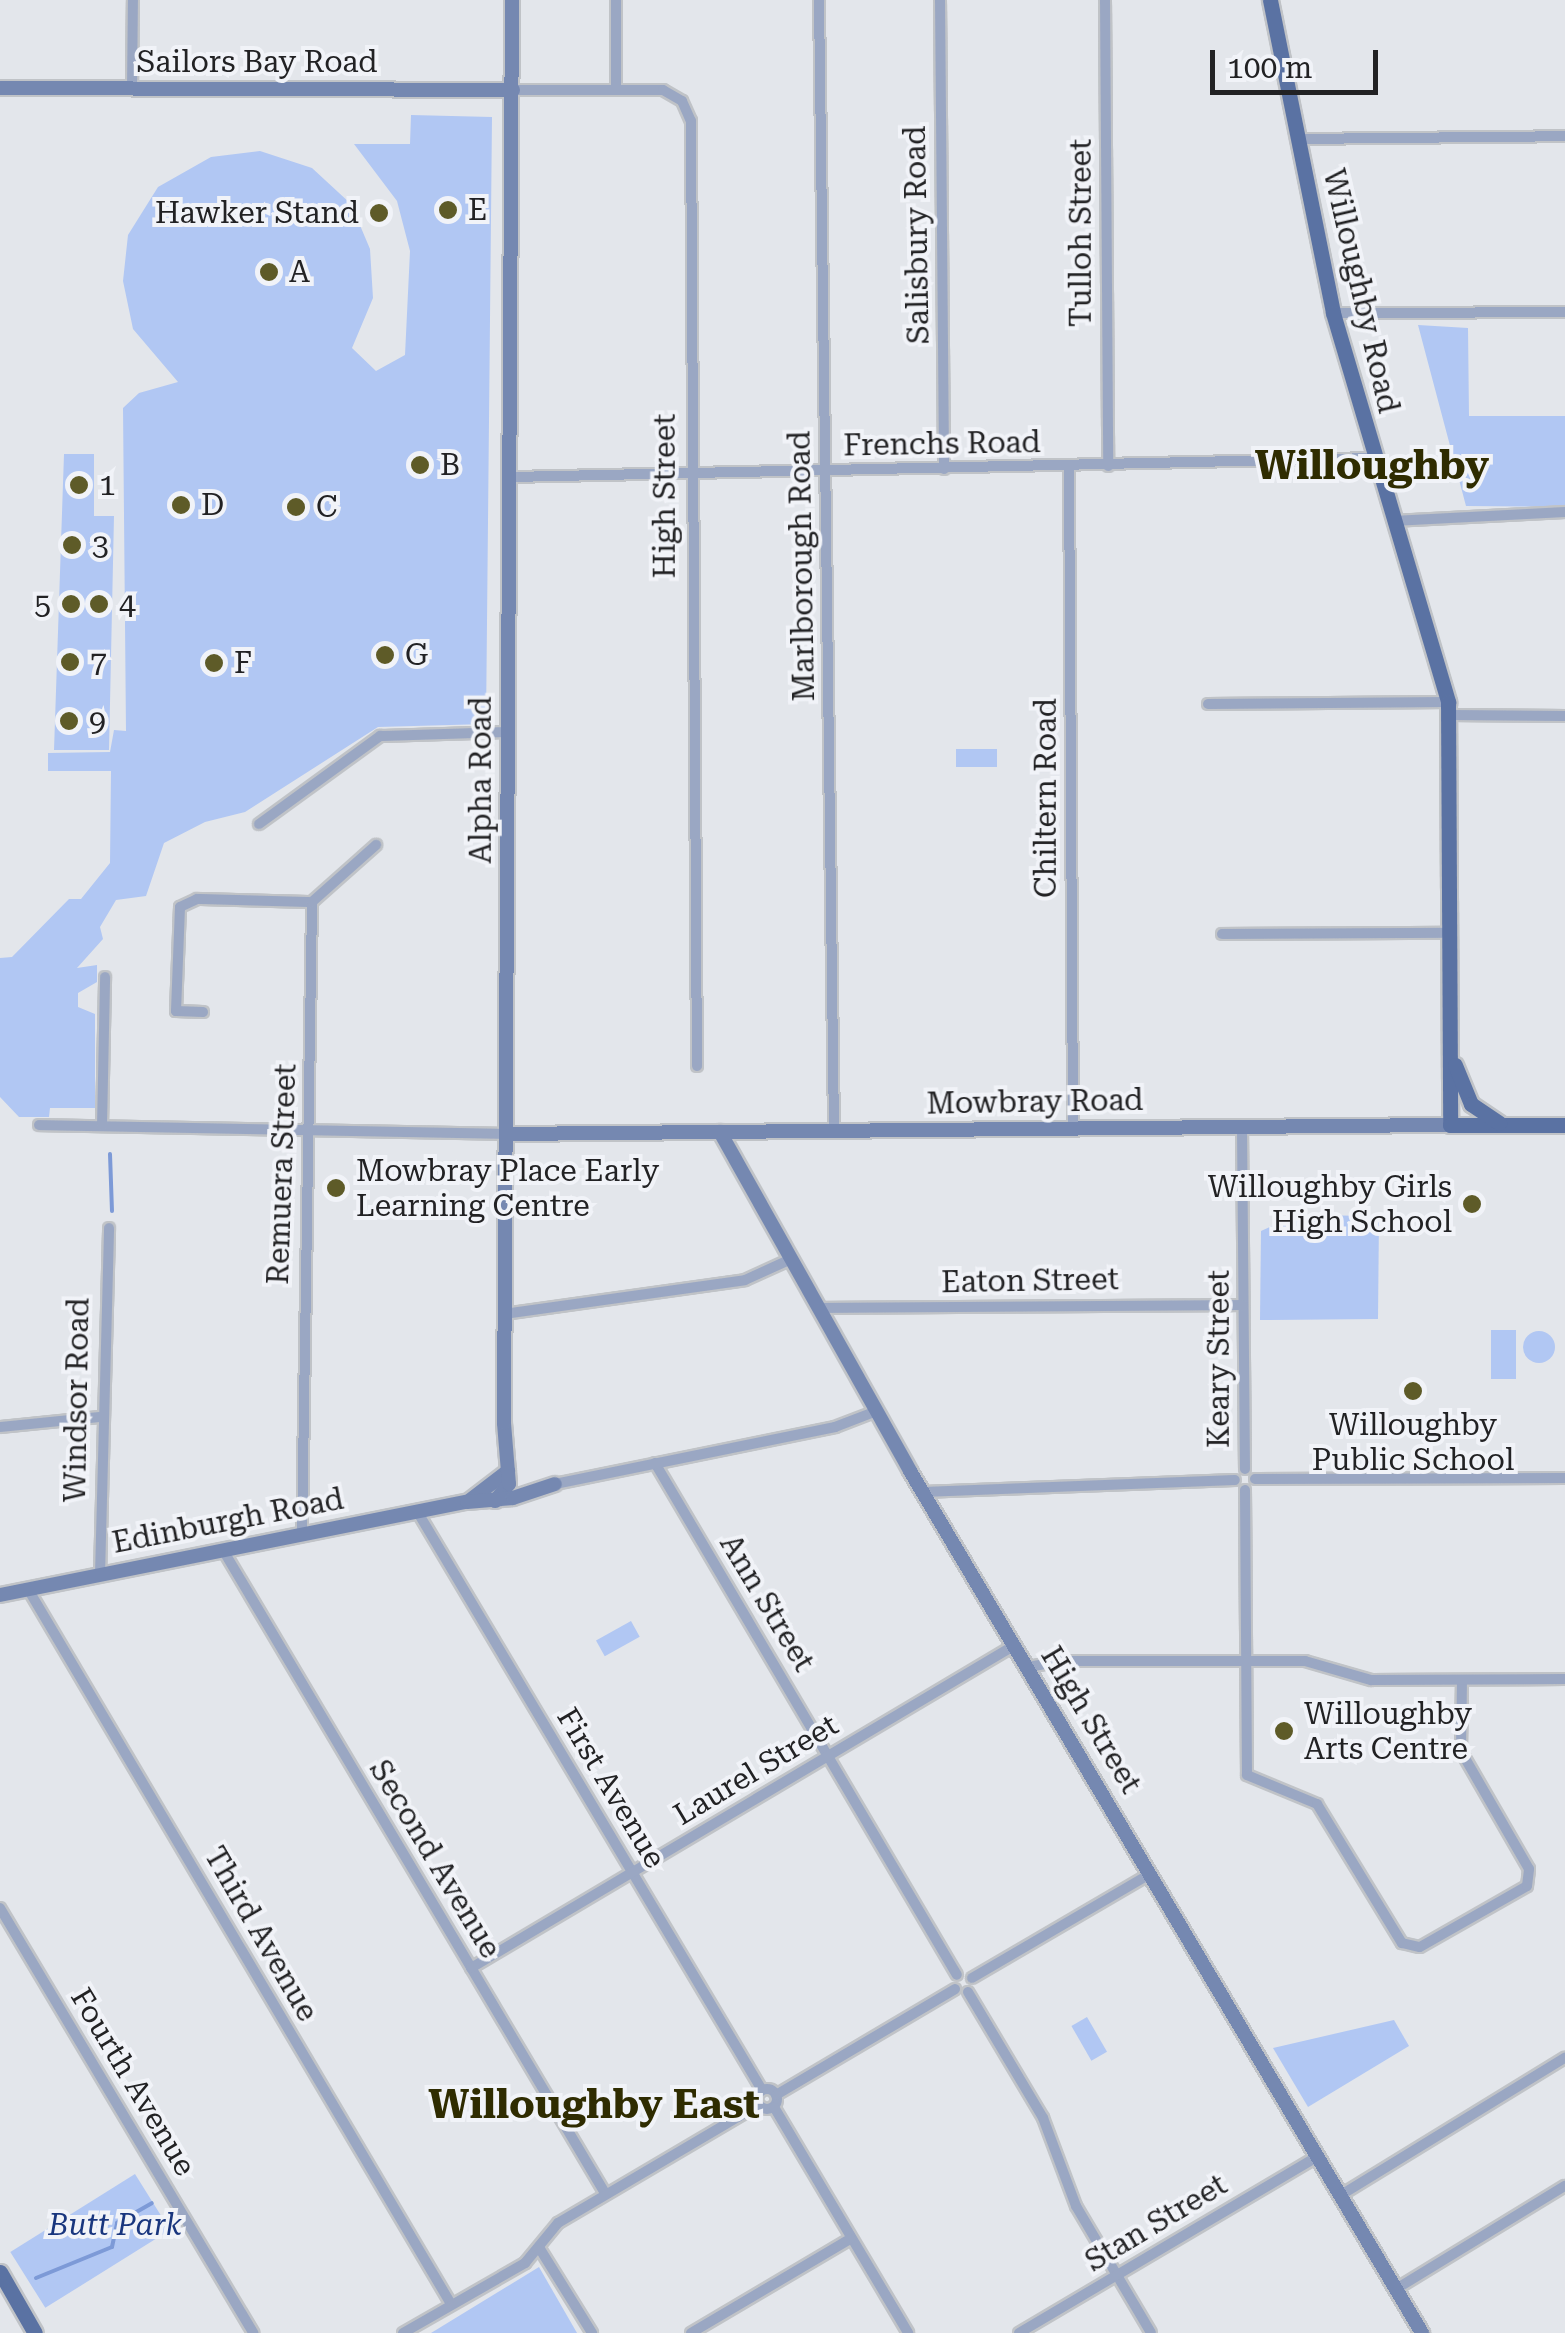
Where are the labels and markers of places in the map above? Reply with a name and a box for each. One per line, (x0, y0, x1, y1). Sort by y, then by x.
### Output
place label: E (468, 192, 487, 228)
place label: Hawker Stand (155, 195, 359, 231)
marker: E (437, 199, 459, 221)
marker: Hawker Stand (368, 202, 390, 224)
place label: A (289, 254, 310, 290)
marker: A (258, 261, 280, 283)
place label: B (440, 447, 460, 483)
marker: B (409, 454, 431, 476)
place label: 1 (99, 467, 116, 503)
marker: 1 (68, 474, 90, 496)
place label: D (201, 487, 224, 523)
place label: C (316, 489, 338, 525)
marker: D (170, 494, 192, 516)
marker: C (285, 496, 307, 518)
place label: 3 (92, 527, 109, 563)
marker: 3 (61, 534, 83, 556)
place label: 5 (34, 586, 51, 622)
place label: 4 (119, 586, 136, 622)
marker: 5 (60, 593, 82, 615)
marker: 4 (88, 593, 110, 615)
place label: G (405, 637, 428, 673)
place label: 7 (90, 644, 107, 680)
marker: G (374, 644, 396, 666)
place label: F (234, 645, 252, 681)
marker: 7 (59, 651, 81, 673)
marker: F (203, 652, 225, 674)
place label: 9 (89, 703, 106, 739)
marker: 9 (58, 710, 80, 732)
place label: Mowbray Place Early Learning Centre (356, 1153, 659, 1224)
place label: Willoughby Girls High School (1208, 1169, 1452, 1240)
marker: Mowbray Place Early Learning Centre (325, 1177, 347, 1199)
marker: Willoughby Girls High School (1461, 1193, 1483, 1215)
marker: Willoughby Public School (1402, 1380, 1424, 1402)
place label: Willoughby Public School (1312, 1407, 1514, 1478)
place label: Willoughby Arts Centre (1304, 1696, 1472, 1766)
marker: Willoughby Arts Centre (1273, 1720, 1295, 1742)

